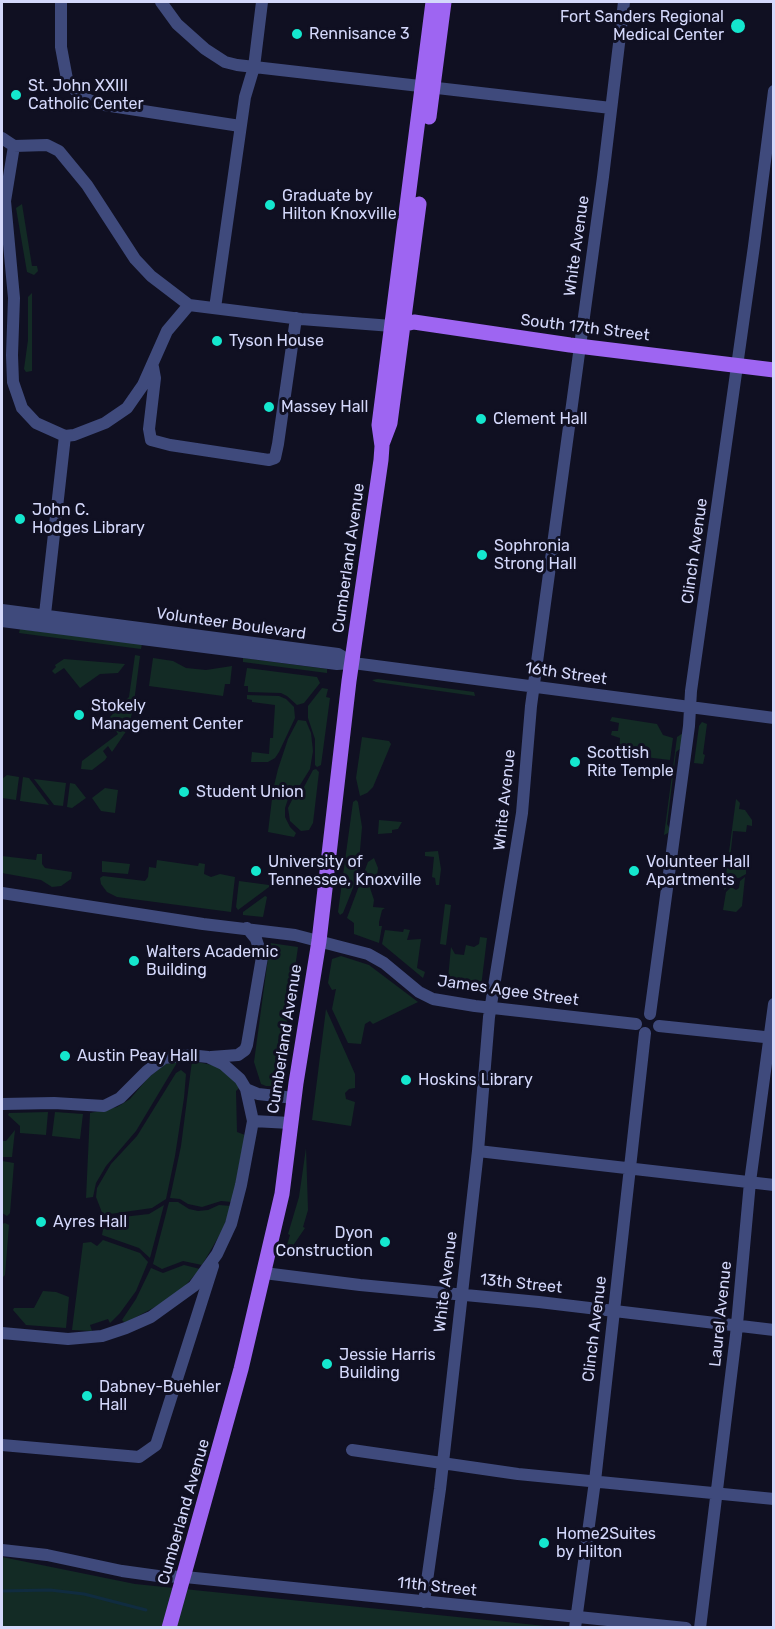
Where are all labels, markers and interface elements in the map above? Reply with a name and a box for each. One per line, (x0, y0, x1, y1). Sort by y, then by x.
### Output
place label: Fort Sanders Regional Medical Center (560, 7, 724, 45)
marker: Fort Sanders Regional Medical Center (729, 17, 747, 35)
place label: Rennisance 3 (309, 24, 410, 44)
marker: Rennisance 3 (290, 27, 304, 41)
place label: St. John XXIII Catholic Center (28, 76, 144, 114)
marker: St. John XXIII Catholic Center (9, 88, 23, 102)
place label: Graduate by Hilton Knoxville (282, 186, 397, 224)
street label: White Avenue (560, 194, 594, 298)
marker: Graduate by Hilton Knoxville (263, 198, 277, 212)
street label: South 17th Street (519, 311, 651, 345)
place label: Tyson House (229, 331, 324, 351)
marker: Tyson House (210, 334, 224, 348)
place label: Massey Hall (281, 397, 368, 417)
marker: Massey Hall (262, 400, 276, 414)
place label: Clement Hall (493, 409, 587, 429)
marker: Clement Hall (474, 412, 488, 426)
street label: Cumberland Avenue (329, 482, 369, 634)
street label: Clinch Avenue (678, 497, 712, 605)
place label: John C. Hodges Library (32, 500, 145, 538)
marker: John C. Hodges Library (13, 512, 27, 526)
place label: Sophronia Strong Hall (494, 536, 577, 574)
marker: Sophronia Strong Hall (475, 548, 489, 562)
street label: Volunteer Boulevard (155, 604, 307, 644)
street label: 16th Street (524, 659, 608, 689)
place label: Stokely Management Center (91, 696, 243, 734)
marker: Stokely Management Center (72, 708, 86, 722)
place label: Scottish Rite Temple (587, 743, 674, 781)
street label: White Avenue (490, 748, 520, 852)
marker: Scottish Rite Temple (568, 755, 582, 769)
place label: Student Union (196, 782, 304, 802)
marker: Student Union (177, 785, 191, 799)
place label: University of Tennessee, Knoxville (268, 852, 422, 890)
place label: Volunteer Hall Apartments (646, 852, 750, 890)
marker: University of Tennessee, Knoxville (249, 864, 263, 878)
marker: Volunteer Hall Apartments (627, 864, 641, 878)
place label: Walters Academic Building (146, 942, 278, 980)
marker: Walters Academic Building (127, 954, 141, 968)
street label: Cumberland Avenue (264, 963, 306, 1115)
street label: James Agee Street (436, 972, 580, 1010)
place label: Austin Peay Hall (77, 1046, 198, 1066)
marker: Austin Peay Hall (58, 1049, 72, 1063)
place label: Hoskins Library (418, 1070, 533, 1090)
marker: Hoskins Library (399, 1073, 413, 1087)
place label: Ayres Hall (53, 1212, 127, 1232)
marker: Ayres Hall (34, 1215, 48, 1229)
place label: Dyon Construction (276, 1223, 373, 1261)
street label: White Avenue (430, 1230, 462, 1334)
marker: Dyon Construction (378, 1235, 392, 1249)
street label: Laurel Avenue (706, 1260, 736, 1368)
street label: 13th Street (479, 1270, 563, 1298)
street label: Clinch Avenue (579, 1275, 611, 1383)
place label: Jessie Harris Building (339, 1345, 436, 1383)
marker: Jessie Harris Building (320, 1357, 334, 1371)
place label: Dabney-Buehler Hall (99, 1377, 221, 1415)
marker: Dabney-Buehler Hall (80, 1389, 94, 1403)
street label: Cumberland Avenue (154, 1437, 214, 1587)
place label: Home2Suites by Hilton (556, 1524, 656, 1562)
marker: Home2Suites by Hilton (537, 1536, 551, 1550)
street label: 11th Street (396, 1573, 478, 1601)

